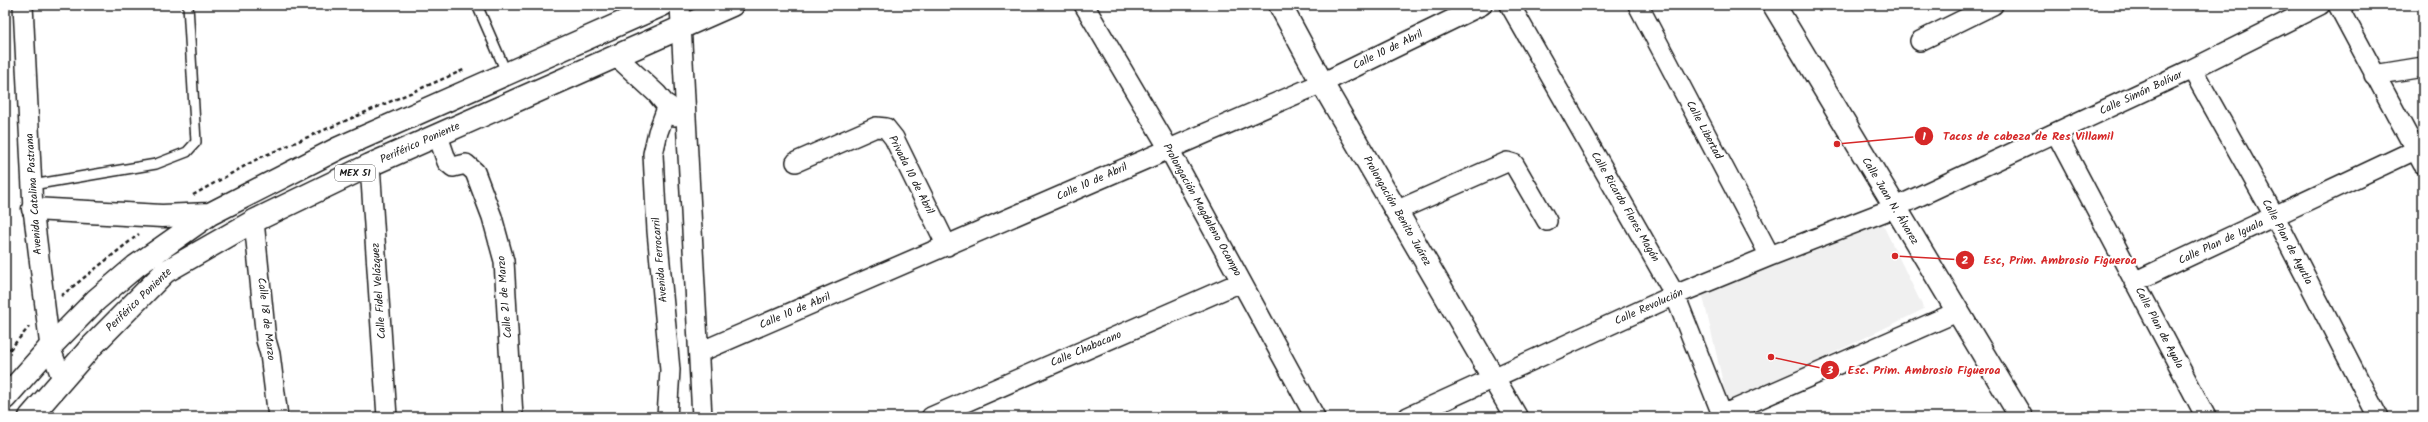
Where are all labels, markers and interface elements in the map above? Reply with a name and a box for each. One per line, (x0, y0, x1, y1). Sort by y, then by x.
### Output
street label: Calle 10 de Abril (1350, 25, 1426, 75)
street label: Calle Simón Bolívar (2097, 65, 2187, 120)
street label: Calle Libertad (1681, 97, 1727, 163)
street label: Periférico Poniente (377, 117, 463, 169)
callout: Tacos de cabeza de Res Villamil (1914, 124, 2121, 148)
text: 1 (1922, 127, 1926, 146)
text: Tacos de cabeza de Res Villamil (1943, 127, 2114, 146)
street label: Privada 10 de Abril (883, 132, 939, 218)
street label: Avenida Catalina Pastrana (21, 133, 47, 255)
street label: Prolongación Magdaleno Ocampo (1158, 140, 1246, 280)
street label: Calle Ricardo Flores Magón (1586, 148, 1664, 266)
street label: Prolongación Benito Juárez (1358, 153, 1436, 270)
street label: Calle Juan N. Álvarez (1857, 154, 1923, 248)
street label: Calle 10 de Abril (1054, 158, 1131, 206)
road number: MEX 51 (335, 165, 375, 181)
street label: Calle Plan de Ayutla (2257, 196, 2317, 288)
street label: Calle Plan de Iguala (2175, 214, 2267, 270)
street label: Avenida Ferrocarril (647, 216, 673, 303)
street label: Calle Fidel Velázquez (367, 242, 391, 340)
callout: Esc, Prim. Ambrosio Figueroa (1955, 248, 2144, 272)
text: 2 (1962, 251, 1969, 270)
text: Esc, Prim. Ambrosio Figueroa (1983, 251, 2137, 270)
street label: Calle 21 de Marzo (492, 255, 518, 339)
street label: Periférico Poniente (102, 264, 176, 336)
street label: Calle 18 de Marzo (252, 277, 280, 361)
street label: Calle Revolución (1612, 284, 1687, 330)
street label: Calle Plan de Ayala (2130, 284, 2188, 372)
street label: Calle 10 de Abril (756, 288, 834, 334)
street label: Calle Chabacano (1048, 326, 1124, 372)
callout: Esc. Prim. Ambrosio Figueroa (1820, 358, 2009, 382)
text: 3 (1826, 361, 1834, 380)
text: Esc. Prim. Ambrosio Figueroa (1848, 361, 2000, 380)

